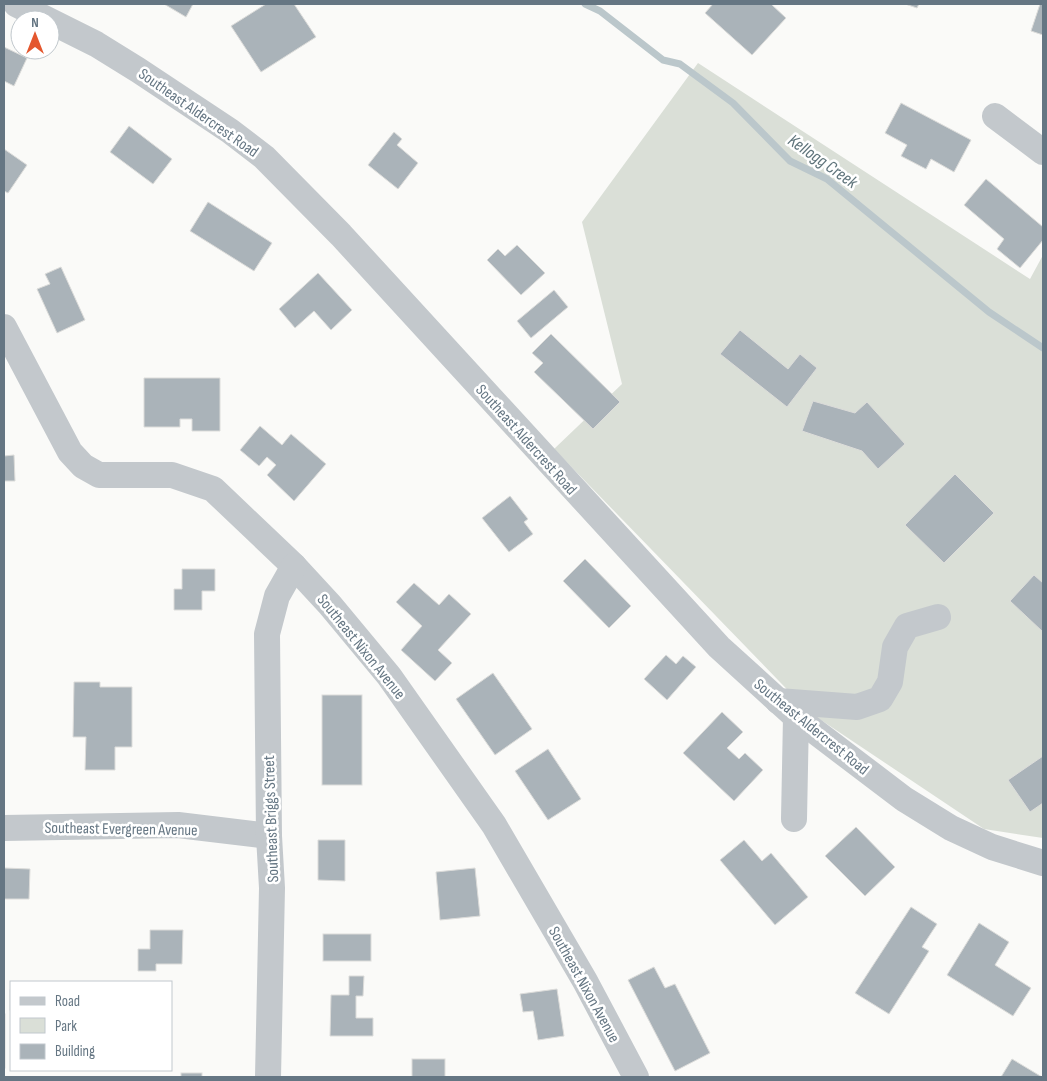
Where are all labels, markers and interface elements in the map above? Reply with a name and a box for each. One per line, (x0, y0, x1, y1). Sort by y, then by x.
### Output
north arrow (10, 10, 60, 60)
text: N (31, 14, 39, 31)
street label: Southeast Aldercrest Road (135, 65, 262, 162)
water label: Kellogg Creek (784, 130, 863, 194)
street label: Southeast Aldercrest Road (471, 381, 580, 499)
street label: Southeast Nixon Avenue (313, 591, 409, 703)
street label: Southeast Aldercrest Road (750, 675, 872, 779)
street label: Southeast Briggs Street (260, 755, 283, 883)
street label: Southeast Evergreen Avenue (44, 819, 198, 840)
street label: Southeast Nixon Avenue (544, 923, 623, 1046)
legend (10, 981, 172, 1071)
text: Road (55, 992, 80, 1011)
text: Park (55, 1017, 77, 1036)
text: Building (55, 1042, 95, 1061)

